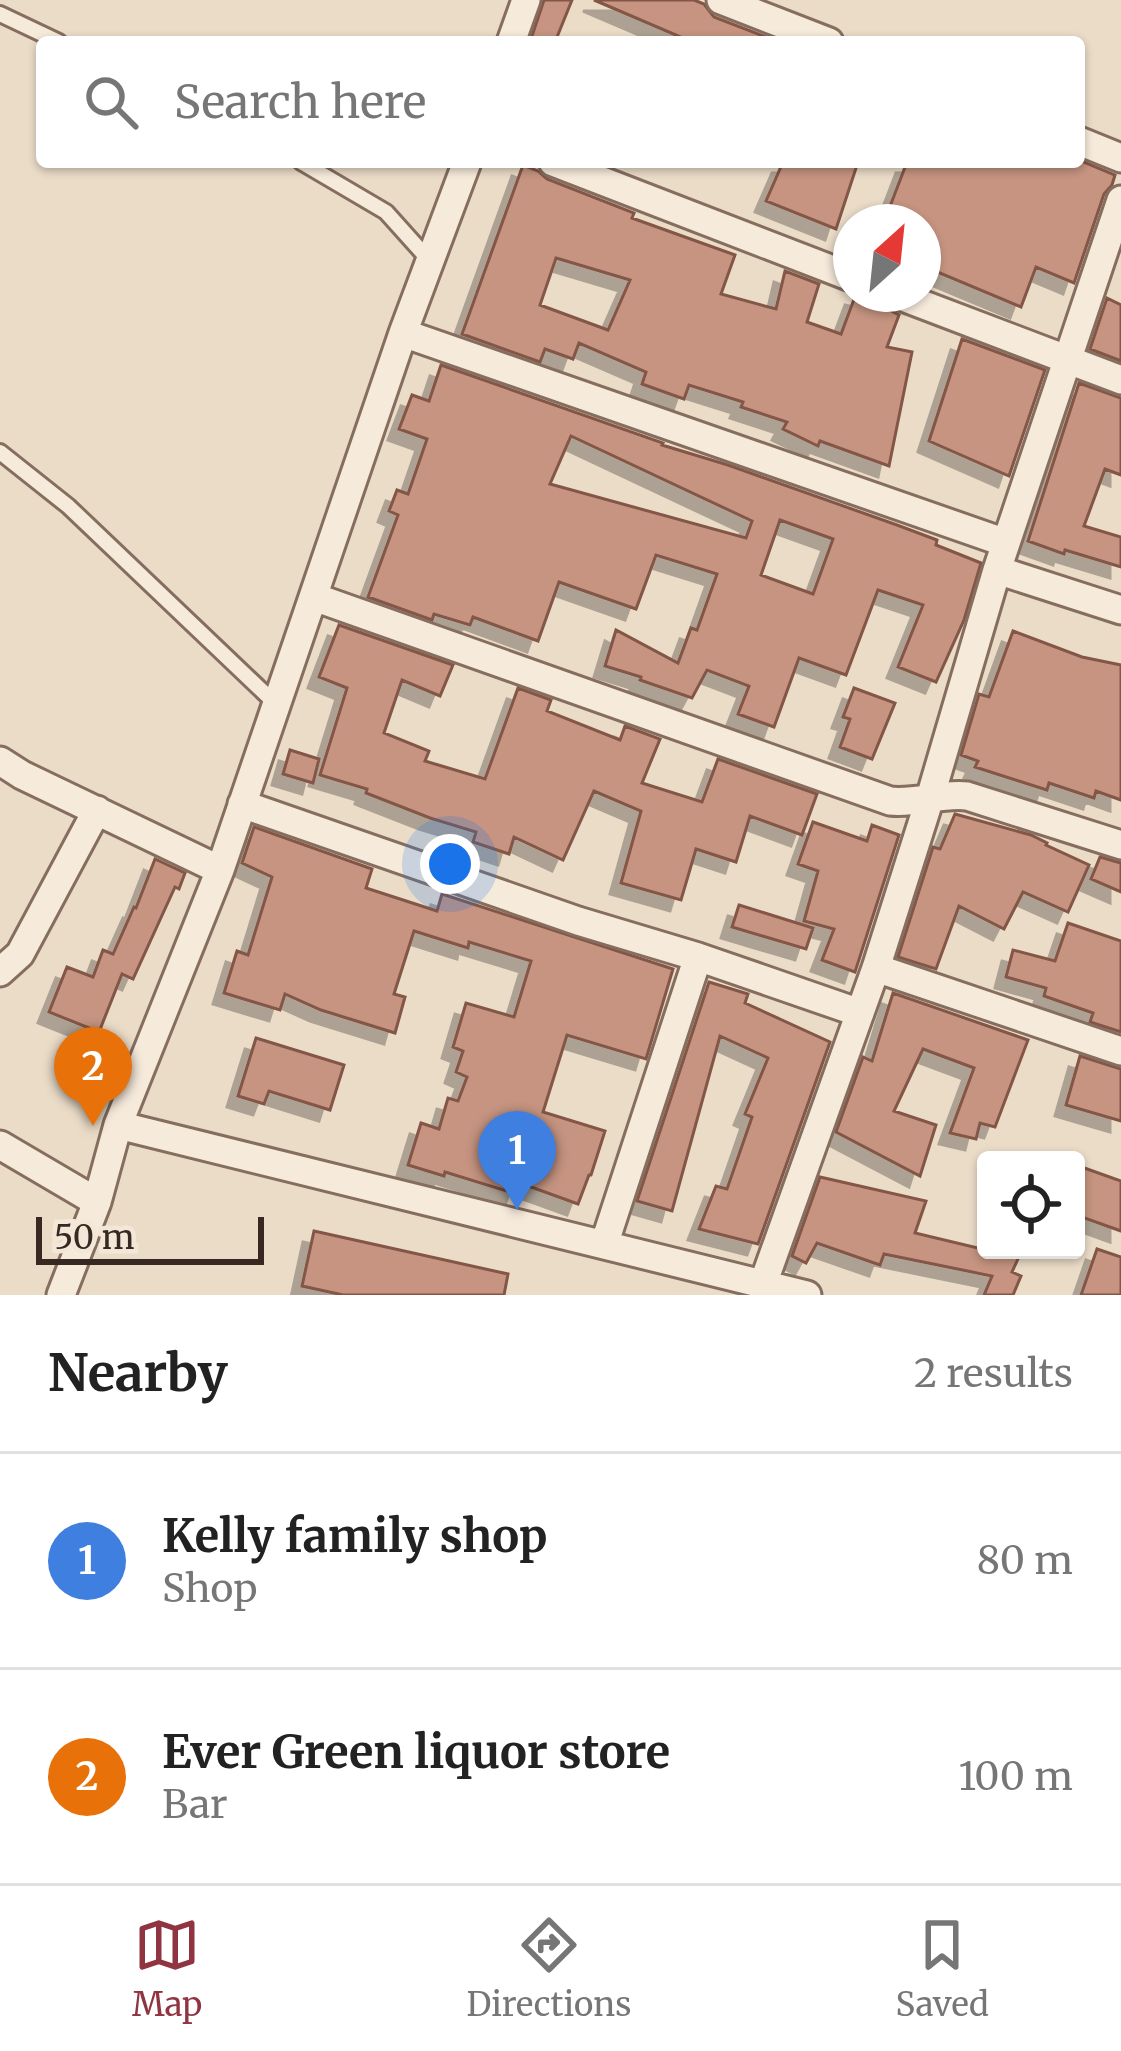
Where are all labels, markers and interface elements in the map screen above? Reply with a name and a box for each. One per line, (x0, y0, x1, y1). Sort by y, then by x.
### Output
search box (36, 36, 1085, 168)
icon: search (78, 69, 144, 135)
text: Search here (174, 74, 426, 130)
north arrow (833, 204, 941, 312)
your location (420, 834, 480, 894)
pin: 2 (54, 1027, 132, 1126)
pin: 1 (478, 1111, 556, 1210)
map controls (977, 1151, 1085, 1259)
button: locate (977, 1151, 1085, 1259)
scale bar (36, 1211, 264, 1264)
text: 50 m (54, 1217, 135, 1258)
text: Nearby (48, 1341, 228, 1405)
text: 2 results (914, 1349, 1073, 1398)
text: Kelly family shop (162, 1508, 547, 1564)
text: 1 (78, 1536, 96, 1585)
text: 80 m (977, 1536, 1073, 1585)
text: Shop (162, 1564, 257, 1613)
text: Ever Green liquor store (162, 1724, 670, 1780)
text: 2 (76, 1752, 98, 1801)
text: 100 m (958, 1752, 1073, 1801)
text: Bar (162, 1780, 228, 1829)
tab: Map (132, 1912, 202, 2025)
tab: Directions (466, 1912, 631, 2025)
tab: Saved (895, 1912, 989, 2025)

